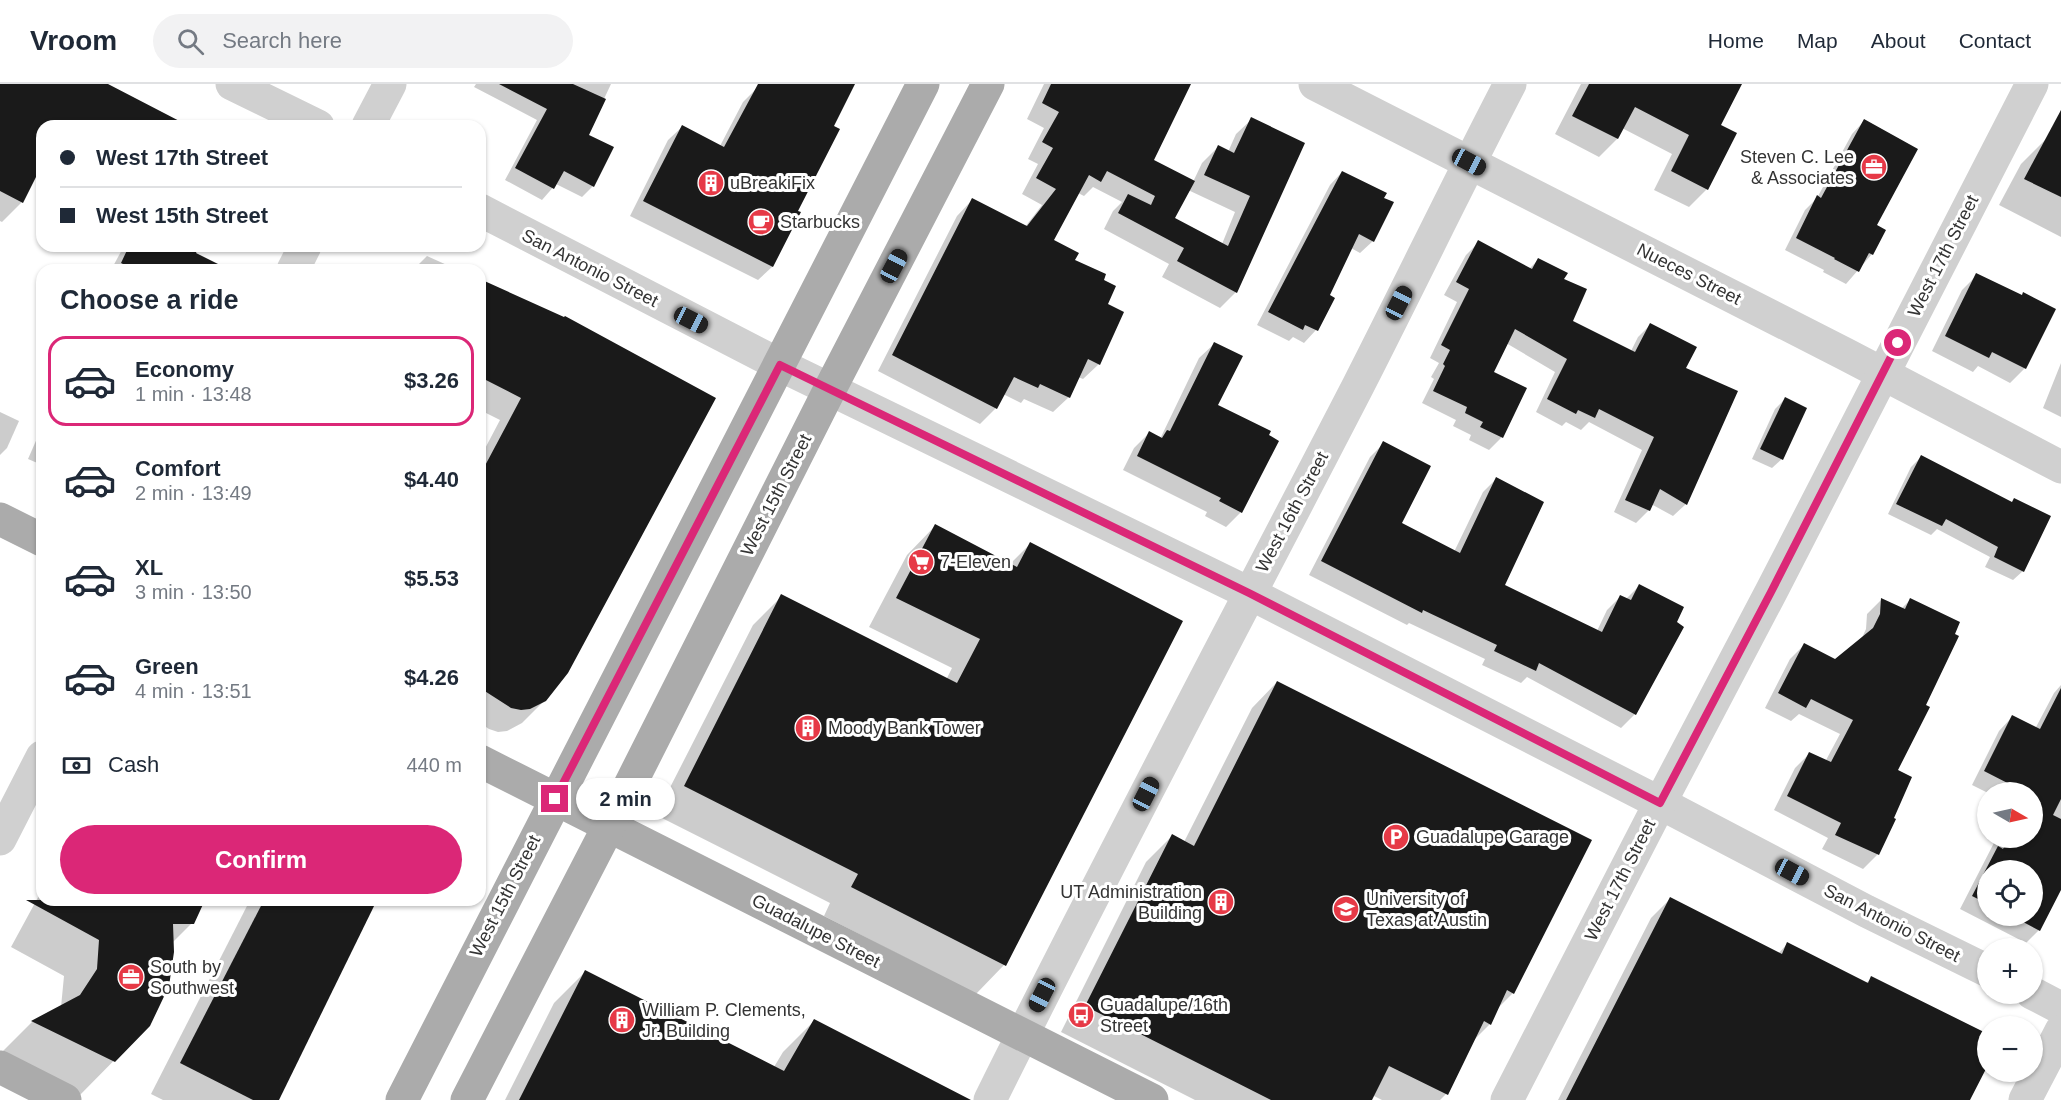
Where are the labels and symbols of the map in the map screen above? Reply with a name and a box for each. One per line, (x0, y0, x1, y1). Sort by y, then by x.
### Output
car (1449, 146, 1489, 178)
place label: Steven C. Lee & Associates (1740, 147, 1854, 188)
office icon: Steven C. Lee & Associates (1859, 152, 1889, 182)
building icon: uBreakiFix (696, 168, 726, 198)
place label: uBreakiFix (730, 173, 815, 193)
street label: West 17th Street (1904, 192, 1982, 320)
cafe icon: Starbucks (746, 207, 776, 237)
place label: Starbucks (780, 212, 860, 232)
street label: San Antonio Street (519, 225, 661, 311)
street label: Nueces Street (1634, 239, 1744, 309)
car (878, 246, 910, 286)
car (1383, 283, 1415, 323)
car (671, 304, 711, 336)
route start (1884, 329, 1911, 356)
street label: West 15th Street (737, 431, 815, 559)
street label: West 16th Street (1252, 448, 1332, 576)
supermarket icon: 7-Eleven (906, 547, 936, 577)
place label: 7-Eleven (940, 552, 1011, 572)
building icon: Moody Bank Tower (793, 713, 823, 743)
place label: Moody Bank Tower (828, 718, 981, 738)
car (1130, 774, 1162, 814)
callout: 2 min (576, 778, 675, 820)
north arrow (1977, 782, 2043, 848)
route end (541, 785, 568, 812)
street label: West 17th Street (1581, 816, 1659, 944)
parking icon: Guadalupe Garage (1381, 822, 1411, 852)
place label: Guadalupe Garage (1416, 827, 1569, 847)
street label: West 15th Street (466, 832, 544, 960)
car (1772, 856, 1812, 888)
street label: San Antonio Street (1821, 880, 1963, 966)
place label: UT Administration Building (1060, 882, 1202, 923)
building icon: UT Administration Building (1206, 887, 1236, 917)
place label: University of Texas at Austin (1366, 889, 1487, 930)
street label: Guadalupe Street (749, 890, 883, 972)
school or university icon: University of Texas at Austin (1331, 894, 1361, 924)
place label: South by Southwest (150, 957, 234, 998)
office icon: South by Southwest (116, 962, 146, 992)
car (1026, 975, 1058, 1015)
place label: Guadalupe/16th Street (1100, 995, 1228, 1036)
place label: William P. Clements, Jr. Building (642, 1000, 806, 1041)
bus stop icon: Guadalupe/16th Street (1066, 1000, 1096, 1030)
building icon: William P. Clements, Jr. Building (607, 1005, 637, 1035)

